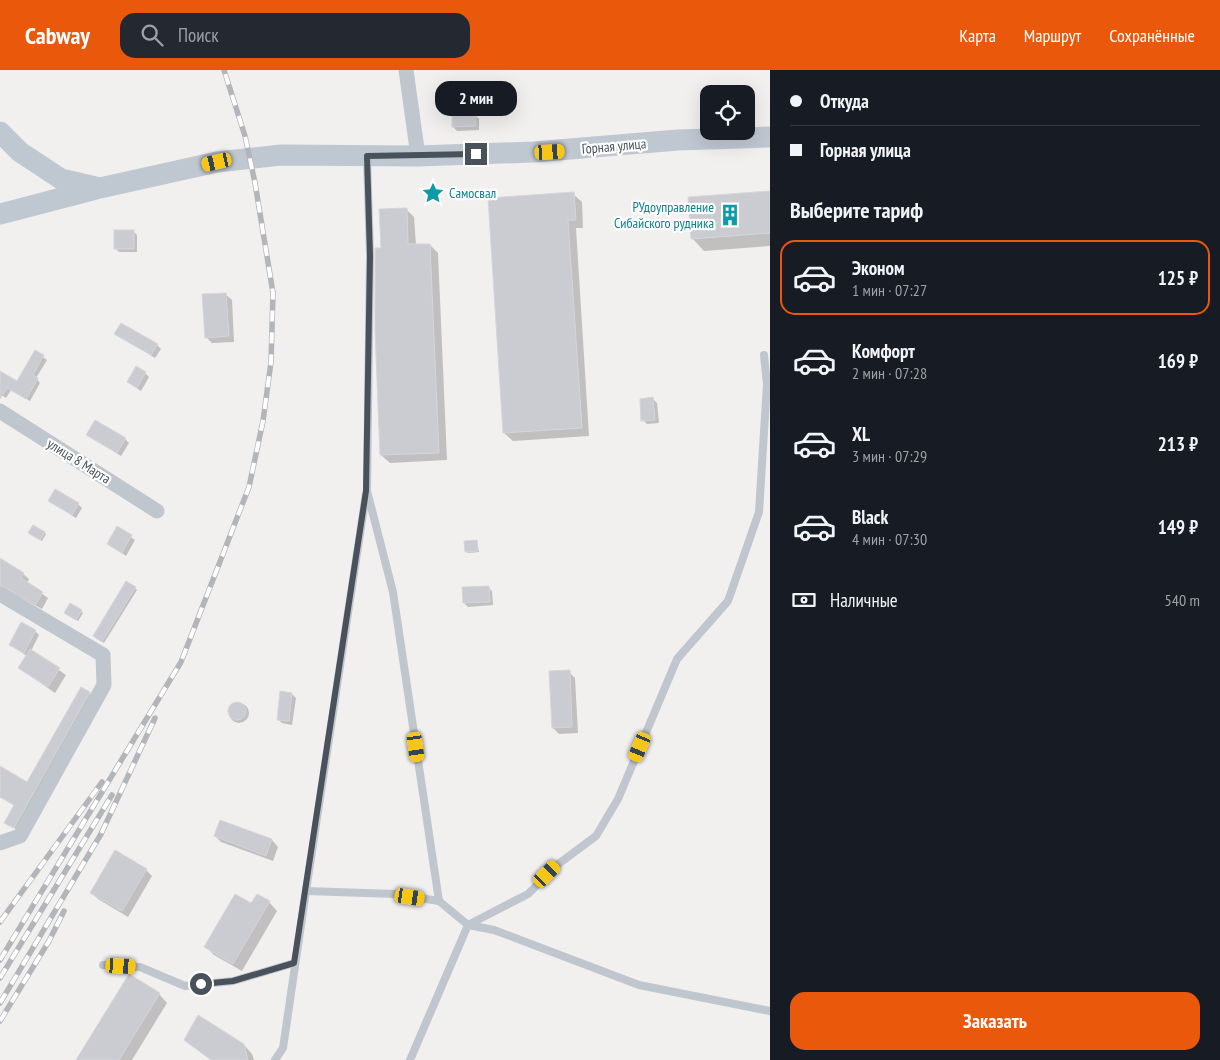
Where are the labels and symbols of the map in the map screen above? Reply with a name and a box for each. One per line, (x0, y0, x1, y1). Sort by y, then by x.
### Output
callout: 2 мин (435, 82, 517, 116)
street label: Горная улица (581, 134, 647, 158)
route end (465, 143, 487, 165)
car (534, 144, 565, 160)
car (200, 151, 233, 173)
place icon: Самосвал (420, 180, 446, 206)
place label: Самосвал (449, 184, 496, 202)
place label: РУдоуправление Сибайского рудника (614, 198, 714, 232)
building icon: РУдоуправление Сибайского рудника (717, 202, 743, 228)
street label: улица 8 Марта (44, 434, 114, 488)
car (627, 730, 652, 764)
car (406, 731, 425, 763)
car (531, 858, 562, 890)
car (394, 887, 425, 907)
car (105, 958, 136, 974)
route start (190, 973, 212, 995)

